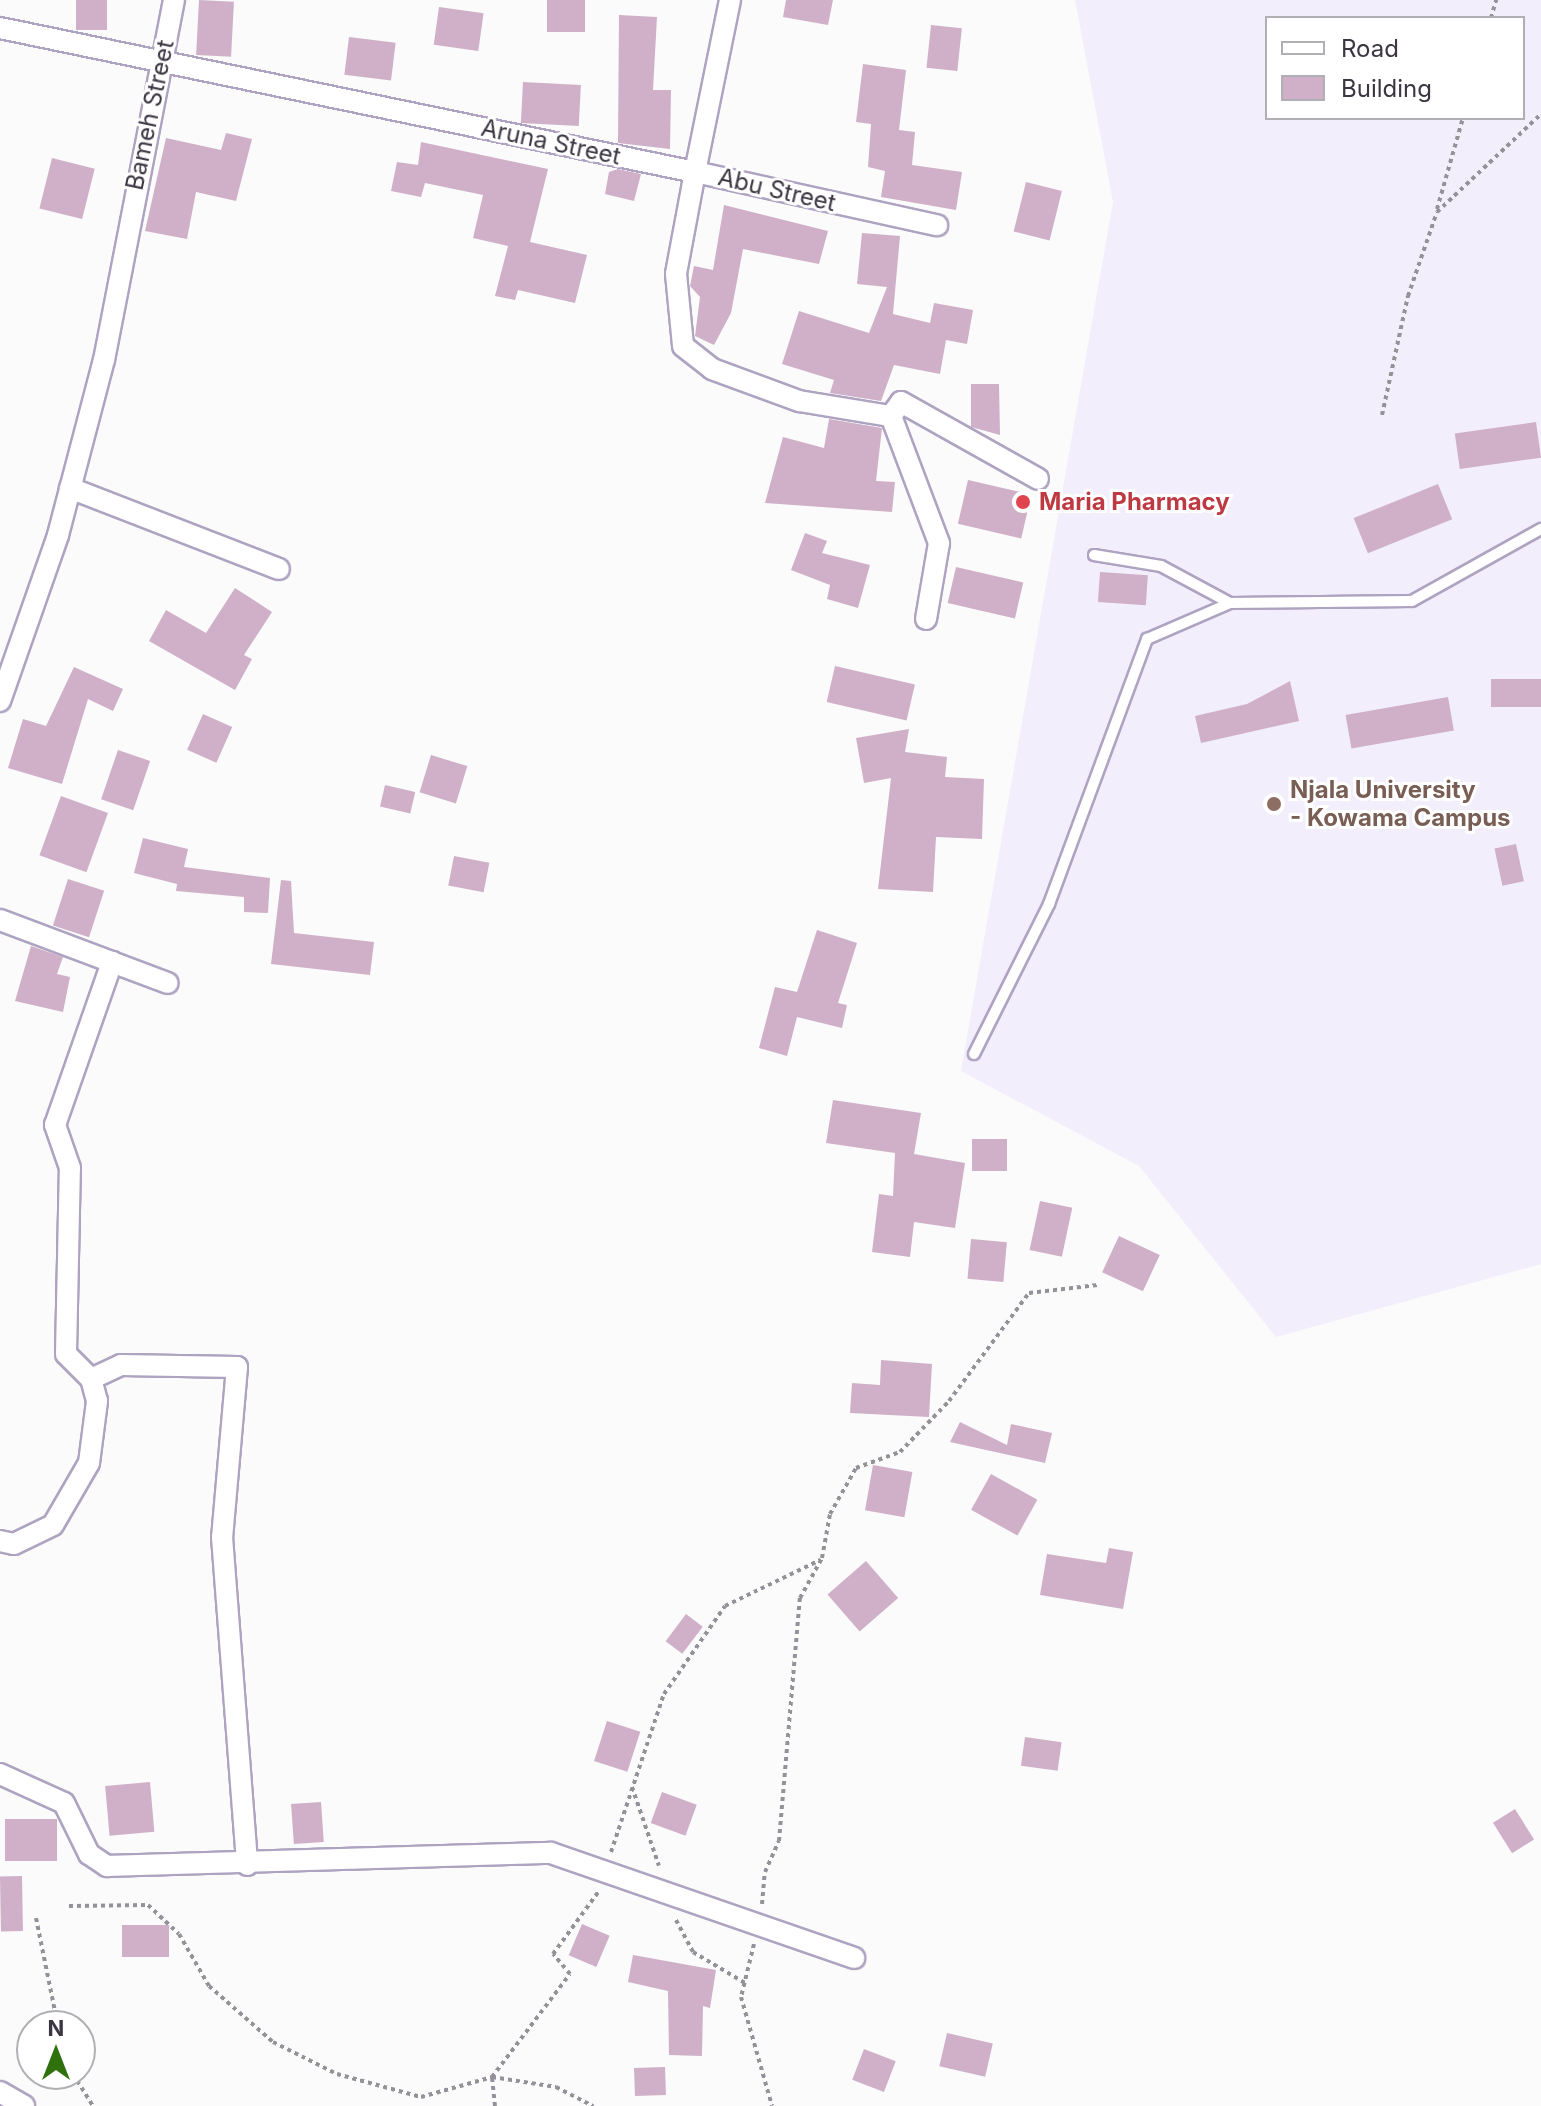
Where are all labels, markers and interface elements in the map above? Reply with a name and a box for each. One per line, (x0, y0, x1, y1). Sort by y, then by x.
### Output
legend (1265, 16, 1525, 120)
text: Road (1341, 34, 1399, 63)
street label: Bameh Street (120, 37, 180, 193)
text: Building (1341, 74, 1432, 103)
street label: Aruna Street (479, 113, 623, 171)
street label: Abu Street (715, 162, 839, 218)
place label: Maria Pharmacy (1039, 488, 1230, 516)
marker: Maria Pharmacy (1014, 493, 1032, 511)
place label: Njala University - Kowama Campus (1290, 776, 1511, 832)
marker: Njala University - Kowama Campus (1265, 795, 1283, 813)
north arrow (16, 2010, 96, 2090)
text: N (48, 2015, 64, 2041)

